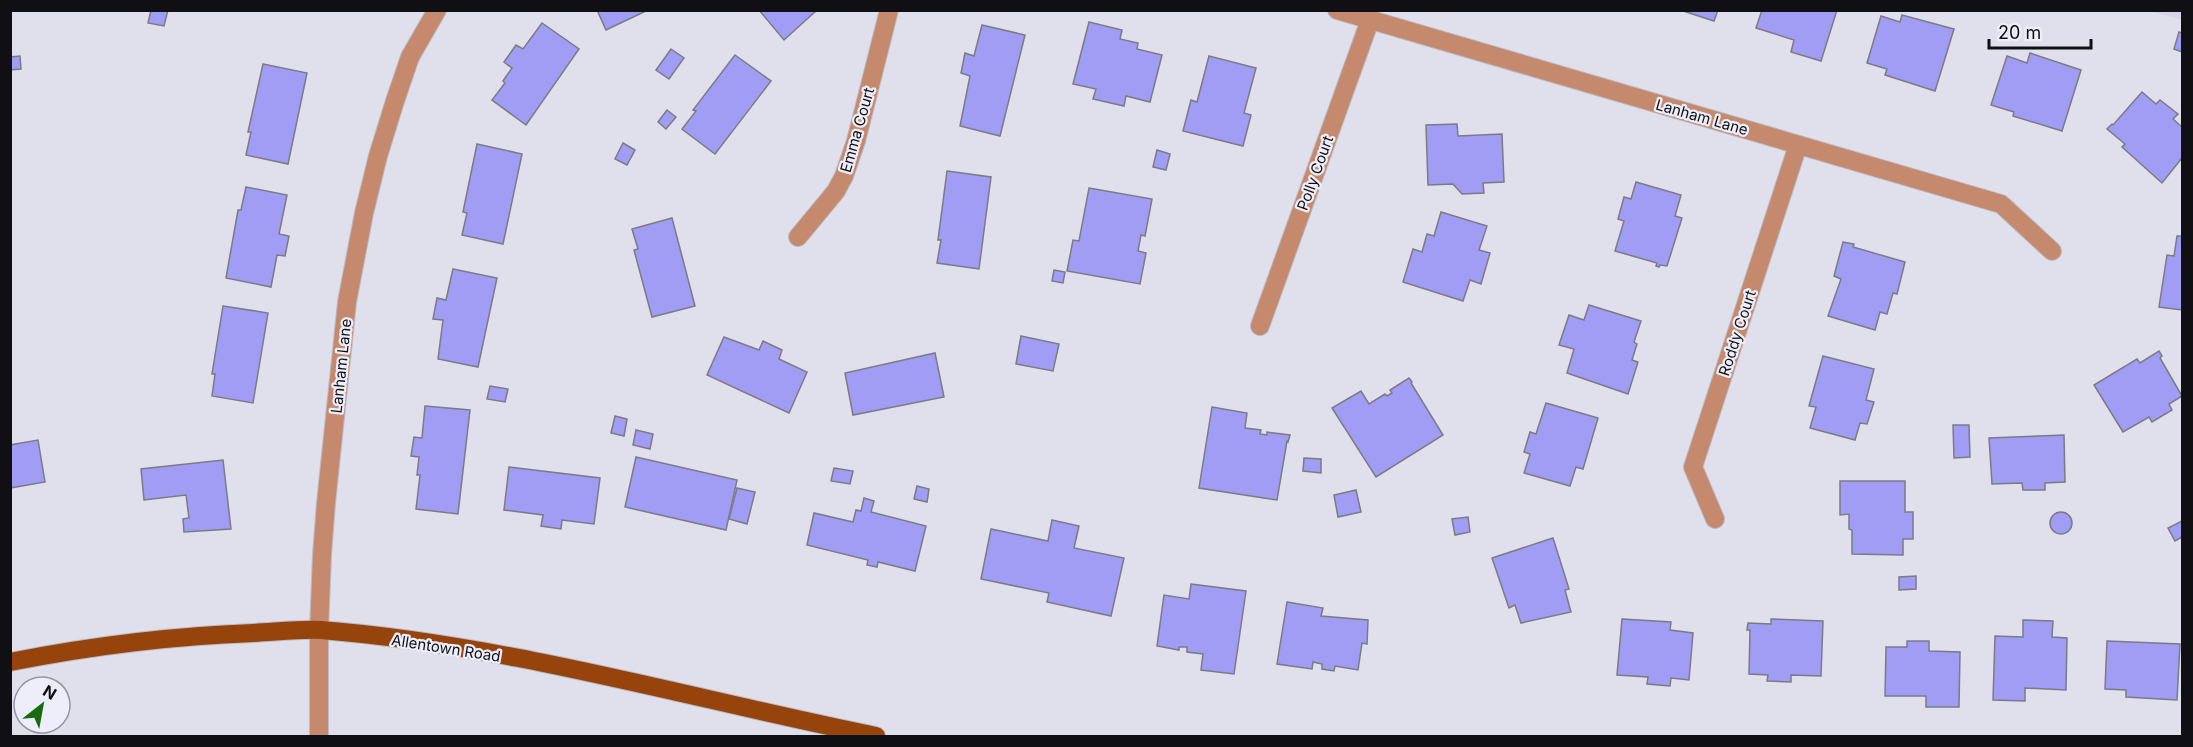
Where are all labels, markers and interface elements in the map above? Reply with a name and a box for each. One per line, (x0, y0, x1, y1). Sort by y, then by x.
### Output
scale bar (1989, 12, 2091, 50)
text: 20 m (1998, 22, 2041, 43)
street label: Emma Court (836, 85, 878, 175)
street label: Lanham Lane (1654, 95, 1750, 139)
street label: Polly Court (1293, 133, 1337, 213)
street label: Roddy Court (1714, 288, 1760, 378)
street label: Lanham Lane (327, 318, 355, 414)
street label: Allentown Road (390, 630, 502, 666)
north arrow (12, 675, 72, 735)
text: N (39, 680, 60, 704)

